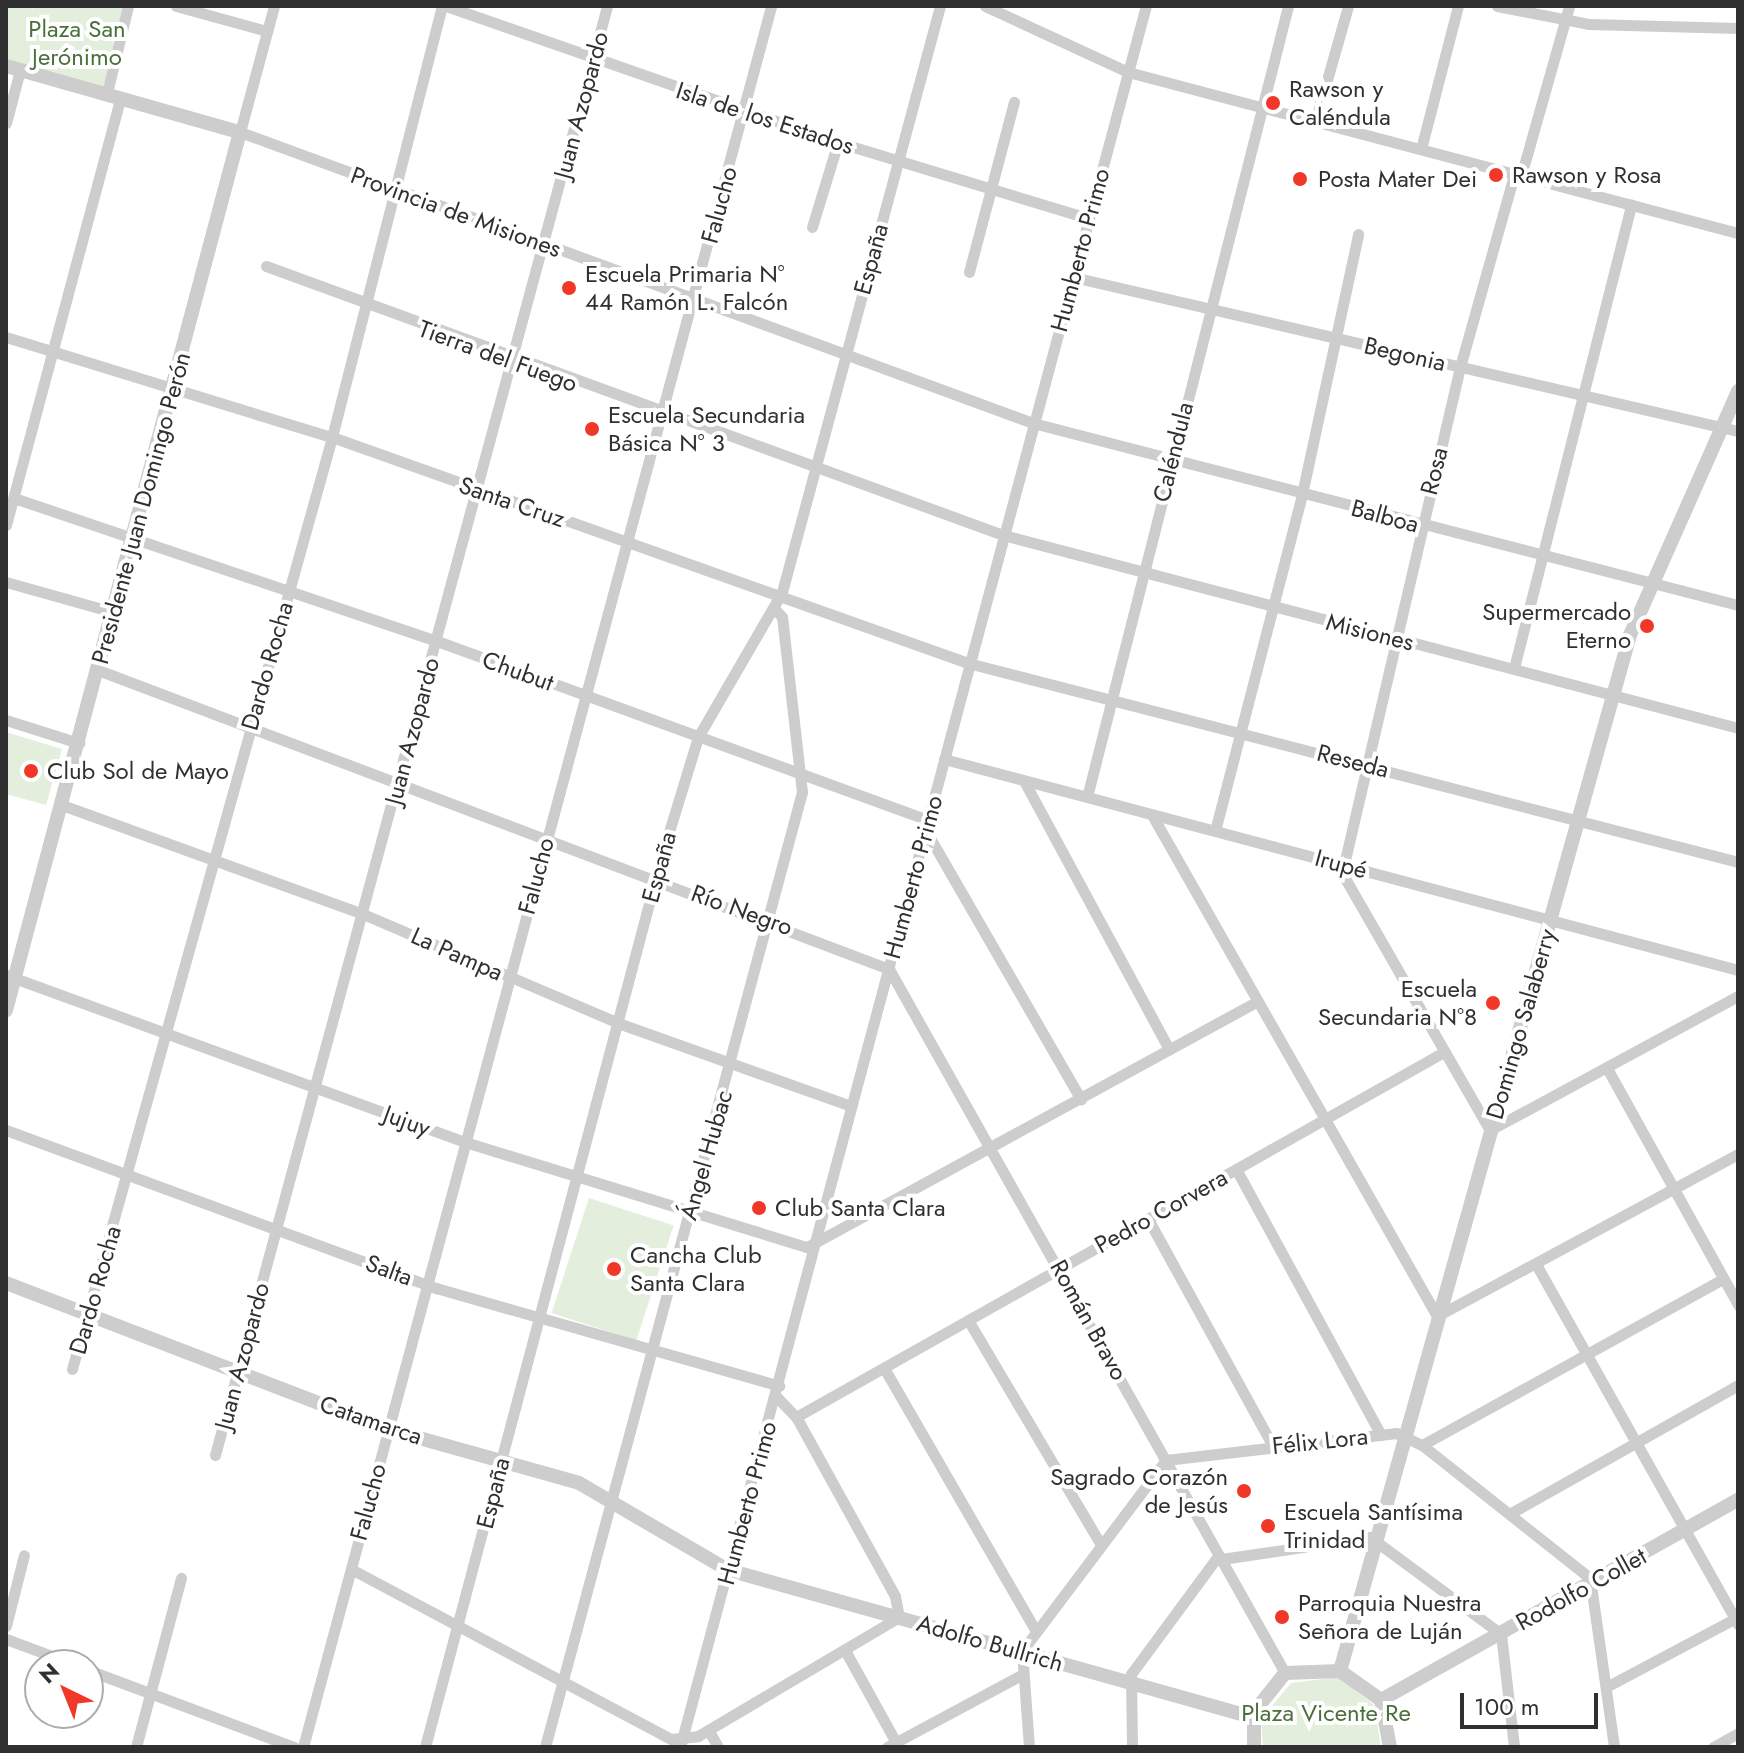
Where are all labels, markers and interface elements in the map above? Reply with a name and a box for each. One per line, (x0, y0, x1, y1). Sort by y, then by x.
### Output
park label: Plaza San Jerónimo (28, 15, 126, 71)
street label: Juan Azopardo (548, 28, 614, 182)
place label: Rawson y Caléndula (1289, 75, 1391, 131)
street label: Isla de los Estados (672, 76, 858, 160)
marker: Rawson y Caléndula (1264, 94, 1282, 112)
street label: Provincia de Misiones (347, 161, 565, 263)
place label: Rawson y Rosa (1512, 161, 1661, 189)
street label: Falucho (695, 164, 743, 246)
street label: Humberto Primo (1044, 165, 1116, 335)
place label: Posta Mater Dei (1318, 165, 1477, 193)
marker: Rawson y Rosa (1487, 166, 1505, 184)
marker: Posta Mater Dei (1289, 168, 1311, 190)
street label: España (848, 220, 894, 298)
place label: Escuela Primaria Nº 44 Ramón L. Falcón (585, 260, 788, 316)
marker: Escuela Primaria Nº 44 Ramón L. Falcón (560, 279, 578, 297)
street label: Tierra del Fuego (415, 314, 581, 398)
street label: Begonia (1361, 331, 1449, 377)
street label: Presidente Juan Domingo Perón (85, 349, 197, 667)
street label: Caléndula (1147, 399, 1199, 505)
place label: Escuela Secundaria Básica Nº 3 (608, 401, 805, 457)
marker: Escuela Secundaria Básica Nº 3 (583, 420, 601, 438)
street label: Rosa (1414, 444, 1454, 498)
street label: Santa Cruz (455, 470, 569, 534)
street label: Balboa (1348, 493, 1422, 539)
street label: Dardo Rocha (235, 598, 299, 734)
place label: Supermercado Eterno (1482, 598, 1631, 654)
street label: Misiones (1323, 607, 1417, 657)
marker: Supermercado Eterno (1638, 617, 1656, 635)
street label: Chubut (478, 645, 558, 697)
street label: Juan Azopardo (379, 654, 445, 808)
street label: Reseda (1314, 738, 1392, 784)
place label: Club Sol de Mayo (47, 757, 229, 785)
marker: Club Sol de Mayo (22, 762, 40, 780)
street label: Humberto Primo (877, 792, 949, 962)
street label: España (636, 828, 682, 906)
street label: Falucho (512, 835, 560, 917)
street label: Irupé (1312, 843, 1370, 885)
street label: Río Negro (687, 878, 797, 942)
street label: La Pampa (407, 921, 507, 987)
street label: Domingo Salaberry (1480, 926, 1562, 1122)
place label: Escuela Secundaria N°8 (1318, 975, 1477, 1031)
marker: Escuela Secundaria N°8 (1484, 994, 1502, 1012)
street label: Ángel Hubac (674, 1087, 738, 1223)
street label: Jujuy (380, 1099, 434, 1143)
street label: Pedro Corvera (1090, 1163, 1232, 1259)
place label: Club Santa Clara (775, 1194, 946, 1222)
marker: Club Santa Clara (750, 1199, 768, 1217)
street label: Dardo Rocha (63, 1222, 127, 1358)
place label: Cancha Club Santa Clara (630, 1241, 762, 1297)
street label: Salta (362, 1248, 416, 1292)
street label: Román Bravo (1044, 1255, 1134, 1385)
marker: Cancha Club Santa Clara (605, 1260, 623, 1278)
street label: Juan Azopardo (209, 1279, 275, 1433)
street label: Catamarca (316, 1389, 426, 1451)
street label: Humberto Primo (711, 1418, 783, 1588)
street label: Félix Lora (1271, 1422, 1369, 1460)
street label: España (470, 1454, 516, 1532)
street label: Falucho (344, 1461, 392, 1543)
place label: Sagrado Corazón de Jesús (1050, 1463, 1228, 1519)
marker: Sagrado Corazón de Jesús (1235, 1482, 1253, 1500)
place label: Escuela Santísima Trinidad (1284, 1498, 1463, 1554)
marker: Escuela Santísima Trinidad (1259, 1517, 1277, 1535)
street label: Rodolfo Collet (1511, 1541, 1651, 1637)
place label: Parroquia Nuestra Señora de Luján (1298, 1589, 1481, 1645)
street label: Adolfo Bullrich (914, 1608, 1066, 1678)
marker: Parroquia Nuestra Señora de Luján (1273, 1608, 1291, 1626)
north arrow (24, 1649, 104, 1729)
text: N (32, 1655, 66, 1691)
scale bar (1464, 1677, 1602, 1727)
text: 100 m (1474, 1689, 1540, 1724)
park label: Plaza Vicente Re (1241, 1699, 1411, 1727)

